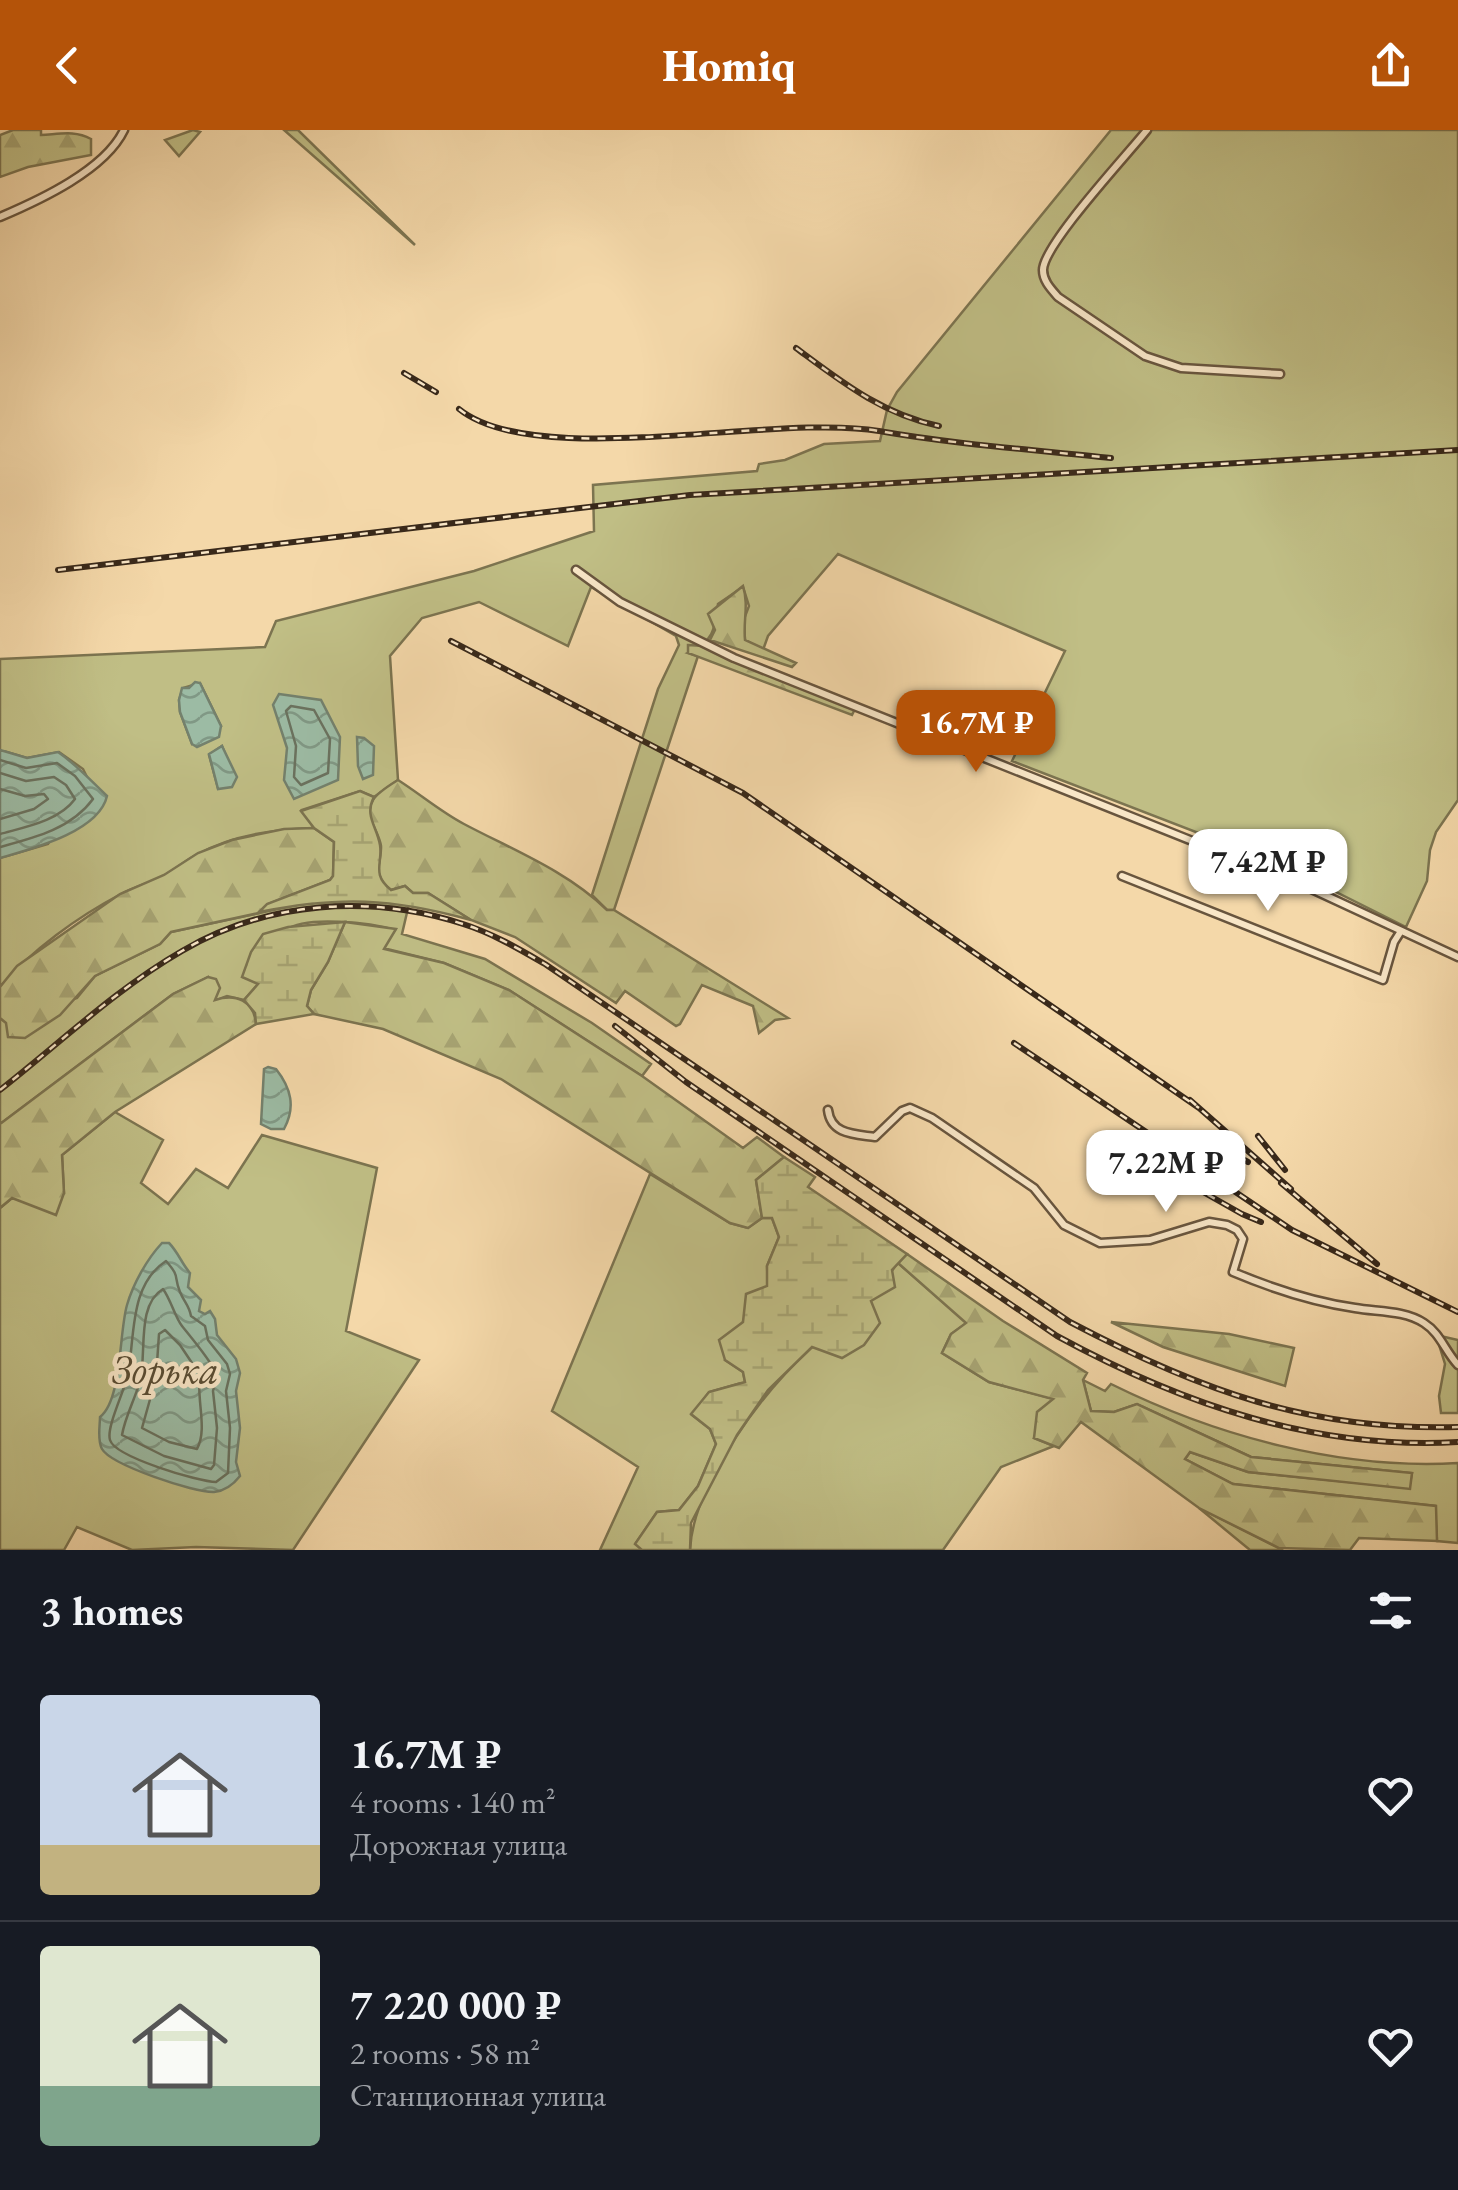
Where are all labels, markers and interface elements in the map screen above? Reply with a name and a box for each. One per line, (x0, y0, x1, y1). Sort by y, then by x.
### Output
text: Homiq (662, 36, 796, 94)
icon: back (40, 38, 95, 93)
icon: share (1363, 38, 1418, 93)
pin: 16.7M ₽ (884, 690, 1068, 775)
text: 16.7M ₽ (918, 701, 1034, 743)
pin: 7.42M ₽ (1176, 829, 1360, 914)
text: 7.42M ₽ (1210, 840, 1326, 882)
pin: 7.22M ₽ (1074, 1130, 1258, 1215)
text: 7.22M ₽ (1108, 1141, 1224, 1183)
park label: Зорька (111, 1343, 219, 1395)
text: 3 homes (40, 1583, 183, 1638)
icon: filters (1363, 1583, 1418, 1638)
text: 16.7M ₽ (350, 1726, 501, 1781)
icon: home (120, 1735, 240, 1855)
icon: heart (1363, 1768, 1418, 1823)
text: 4 rooms · 140 m² (350, 1781, 556, 1823)
text: Дорожная улица (350, 1823, 567, 1865)
text: 7 220 000 ₽ (350, 1977, 561, 2032)
icon: home (120, 1986, 240, 2106)
icon: heart (1363, 2019, 1418, 2074)
text: 2 rooms · 58 m² (350, 2032, 540, 2074)
text: Станционная улица (350, 2074, 606, 2116)

